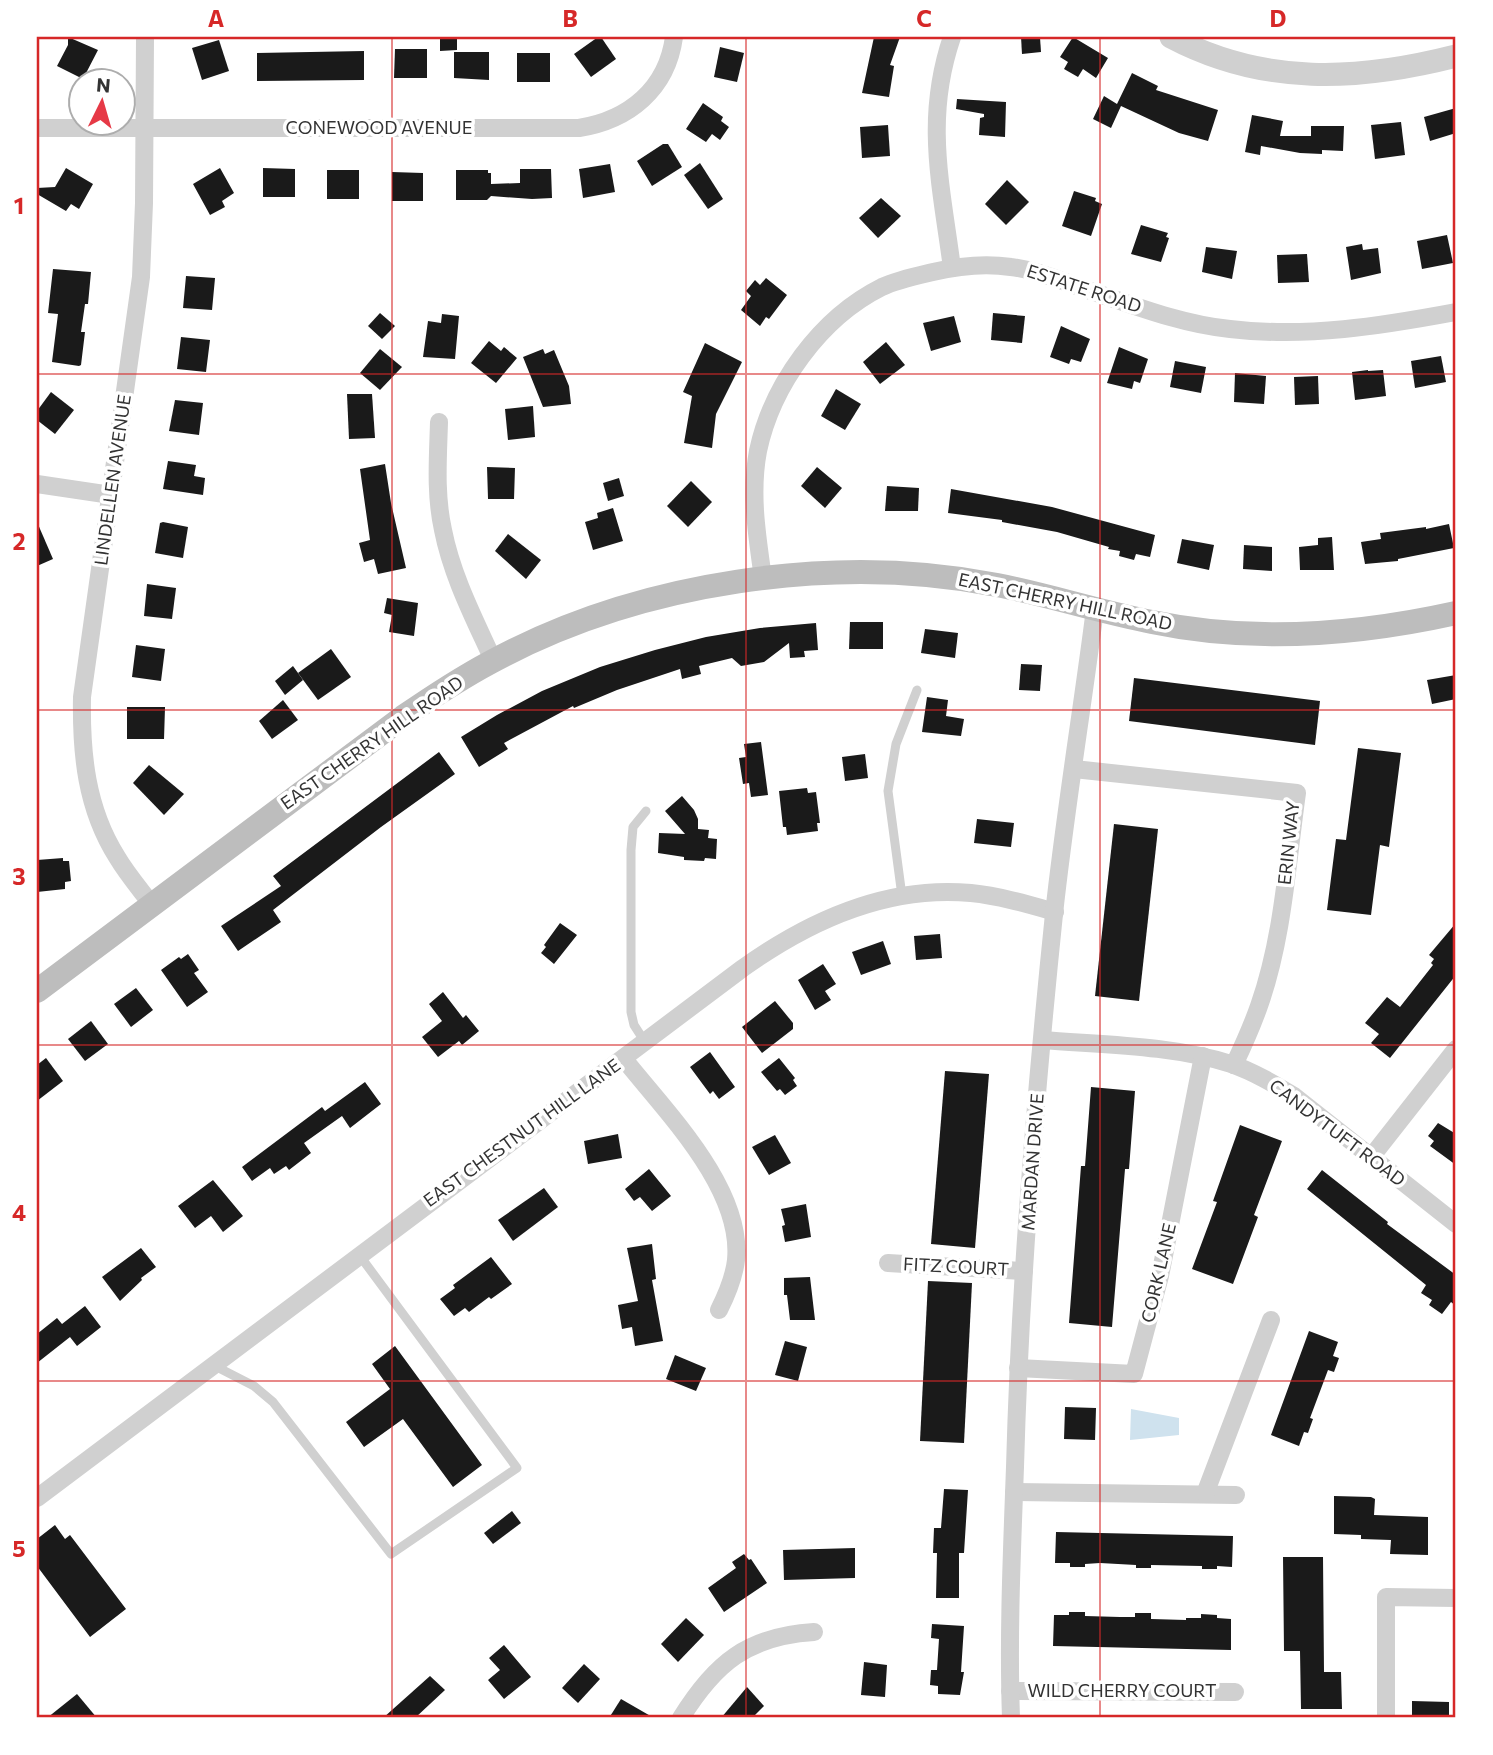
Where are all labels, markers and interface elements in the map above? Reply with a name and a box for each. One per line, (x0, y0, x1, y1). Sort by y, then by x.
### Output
text: A (208, 4, 225, 32)
text: B (562, 4, 578, 32)
text: C (916, 4, 932, 32)
text: D (1270, 4, 1287, 32)
north arrow (66, 66, 136, 136)
text: N (95, 72, 112, 97)
street label: CONEWOOD AVENUE (286, 116, 472, 138)
text: 1 (14, 191, 24, 219)
street label: ESTATE ROAD (1024, 259, 1144, 317)
street label: LINDELLEN AVENUE (89, 393, 135, 567)
text: 2 (12, 527, 26, 555)
street label: EAST CHERRY HILL ROAD (956, 568, 1174, 634)
street label: EAST CHERRY HILL ROAD (276, 671, 467, 814)
street label: ERIN WAY (1273, 800, 1303, 886)
text: 3 (12, 862, 26, 890)
street label: EAST CHESTNUT HILL LANE (419, 1053, 624, 1211)
street label: CANDYTUFT ROAD (1265, 1074, 1410, 1190)
street label: MARDAN DRIVE (1016, 1093, 1048, 1231)
text: 4 (12, 1198, 26, 1226)
street label: CORK LANE (1136, 1221, 1180, 1325)
street label: FITZ COURT (903, 1252, 1009, 1280)
text: 5 (12, 1534, 26, 1562)
street label: WILD CHERRY COURT (1027, 1679, 1217, 1701)

